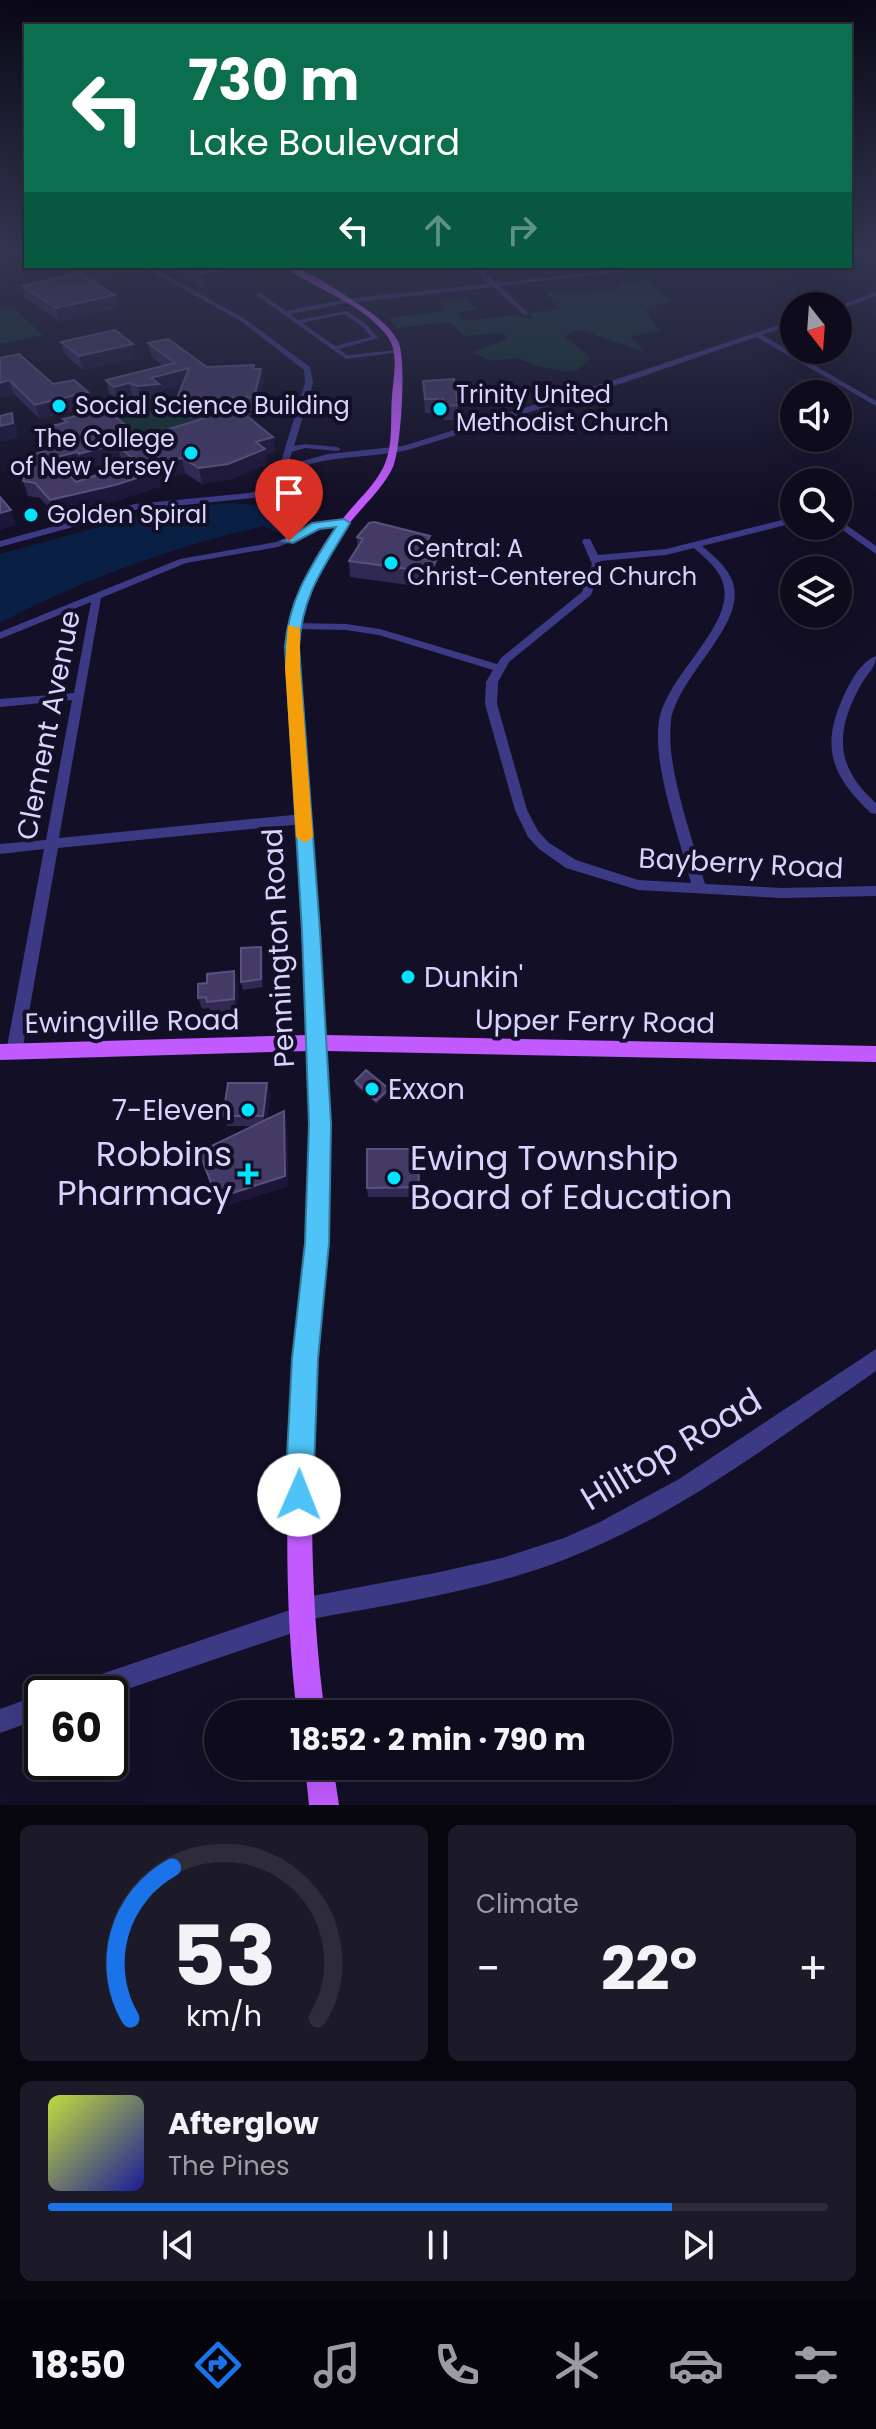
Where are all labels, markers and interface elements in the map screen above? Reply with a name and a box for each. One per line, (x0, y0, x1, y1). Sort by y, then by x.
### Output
text: 730 m (188, 41, 360, 120)
icon: left (56, 56, 160, 160)
text: Lake Boulevard (188, 117, 460, 168)
icon: left (332, 208, 376, 252)
icon: ahead (416, 208, 460, 252)
icon: right (500, 208, 544, 252)
north arrow (780, 292, 852, 364)
map controls (780, 292, 852, 628)
place label: Trinity United Methodist Church (456, 378, 669, 439)
button: sound (780, 380, 852, 452)
place label: Social Science Building (75, 389, 350, 422)
marker: Social Science Building (50, 397, 68, 415)
marker: Trinity United Methodist Church (431, 400, 449, 418)
place label: The College of New Jersey (10, 422, 175, 483)
marker: The College of New Jersey (182, 444, 200, 462)
pin (255, 459, 323, 541)
button: search (780, 468, 852, 540)
icon: arrive (267, 471, 311, 515)
place label: Golden Spiral (47, 498, 207, 531)
marker: Golden Spiral (22, 506, 40, 524)
place label: Central: A Christ-Centered Church (407, 532, 697, 593)
marker: Central: A Christ-Centered Church (382, 554, 400, 572)
button: layers (780, 556, 852, 628)
street label: Clement Avenue (7, 607, 90, 843)
street label: Pennington Road (253, 827, 304, 1069)
street label: Bayberry Road (638, 839, 844, 888)
place label: Dunkin' (424, 958, 523, 997)
marker: Dunkin' (399, 968, 417, 986)
street label: Ewingville Road (24, 1000, 240, 1043)
street label: Upper Ferry Road (474, 1000, 716, 1043)
place label: Exxon (388, 1070, 465, 1109)
marker: Exxon (363, 1080, 381, 1098)
place label: 7-Eleven (112, 1091, 232, 1130)
marker: 7-Eleven (239, 1101, 257, 1119)
place label: Robbins Pharmacy (57, 1130, 232, 1217)
place label: Ewing Township Board of Education (410, 1134, 732, 1221)
marker: Robbins Pharmacy (239, 1165, 257, 1183)
marker: Ewing Township Board of Education (385, 1169, 403, 1187)
street label: Hilltop Road (572, 1376, 770, 1522)
position arrow (257, 1453, 341, 1537)
speed limit sign: 60 (24, 1676, 128, 1780)
text: 18:52 · 2 min · 790 m (290, 1718, 586, 1761)
text: Climate (476, 1886, 579, 1922)
text: 53 (172, 1898, 276, 2014)
text: 22° (601, 1927, 697, 2011)
text: − (476, 1938, 500, 1999)
text: + (798, 1938, 828, 1999)
text: km/h (186, 1996, 262, 2036)
text: Afterglow (168, 2102, 319, 2145)
text: The Pines (168, 2148, 290, 2184)
icon: previous (156, 2223, 200, 2267)
icon: pause (416, 2223, 460, 2267)
icon: next (676, 2223, 720, 2267)
icon: directions (190, 2337, 246, 2393)
icon: music (309, 2337, 365, 2393)
icon: phone (429, 2337, 485, 2393)
icon: climate (549, 2337, 605, 2393)
icon: car (668, 2337, 724, 2393)
icon: filters (788, 2337, 844, 2393)
text: 18:50 (32, 2340, 126, 2391)

